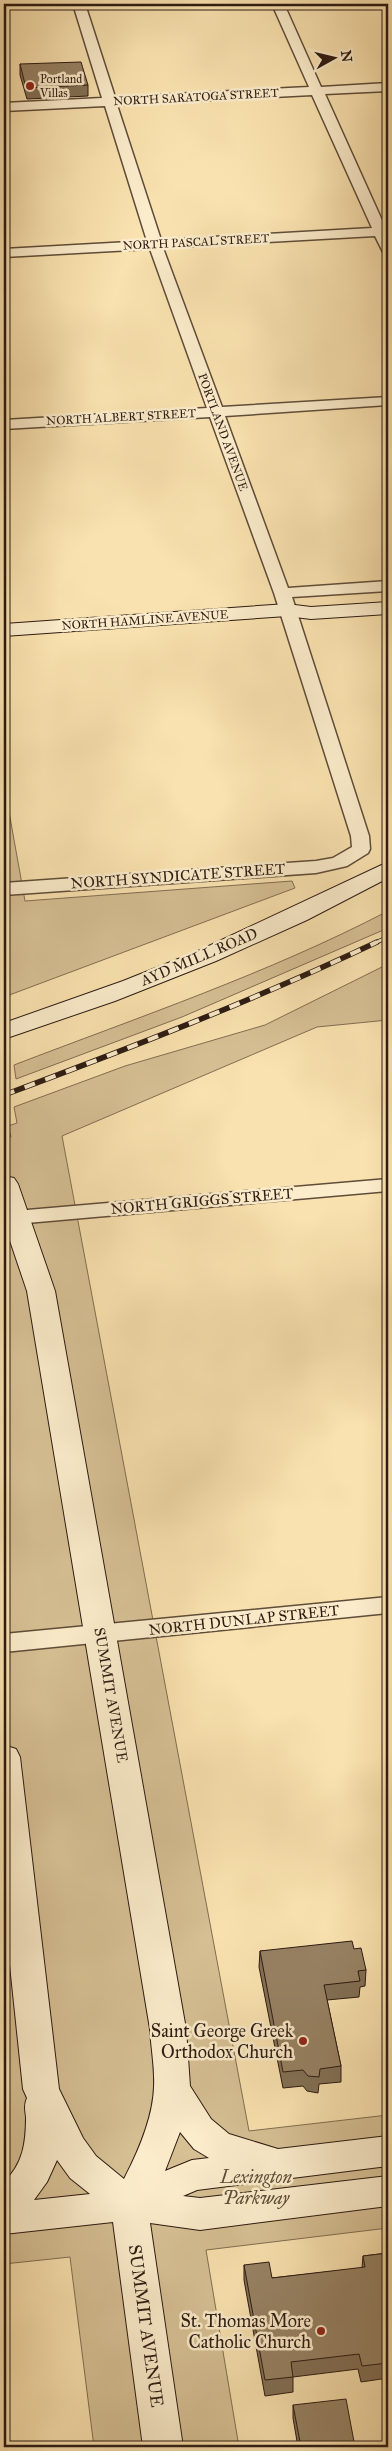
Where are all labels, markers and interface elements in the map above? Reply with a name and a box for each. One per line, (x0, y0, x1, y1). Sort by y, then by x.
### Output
north arrow (310, 32, 360, 82)
text: N (337, 49, 356, 63)
place label: Portland Villas (39, 72, 82, 100)
marker: Portland Villas (24, 80, 36, 92)
street label: NORTH SARATOGA STREET (113, 86, 279, 108)
street label: NORTH PASCAL STREET (122, 231, 270, 253)
street label: PORTLAND AVENUE (195, 371, 251, 493)
street label: NORTH ALBERT STREET (46, 406, 196, 428)
street label: NORTH HAMLINE AVENUE (61, 607, 229, 633)
street label: NORTH SYNDICATE STREET (70, 860, 286, 892)
street label: AYD MILL ROAD (137, 924, 260, 990)
street label: NORTH GRIGGS STREET (110, 1184, 294, 1218)
street label: NORTH DUNLAP STREET (148, 1601, 340, 1639)
street label: SUMMIT AVENUE (90, 1626, 132, 1764)
place label: Saint George Greek Orthodox Church (151, 2020, 294, 2063)
marker: Saint George Greek Orthodox Church (297, 2035, 309, 2047)
park label: Lexington Parkway (219, 2166, 292, 2209)
street label: SUMMIT AVENUE (124, 2243, 168, 2409)
place label: St. Thomas More Catholic Church (180, 2310, 311, 2353)
marker: St. Thomas More Catholic Church (315, 2325, 327, 2337)

